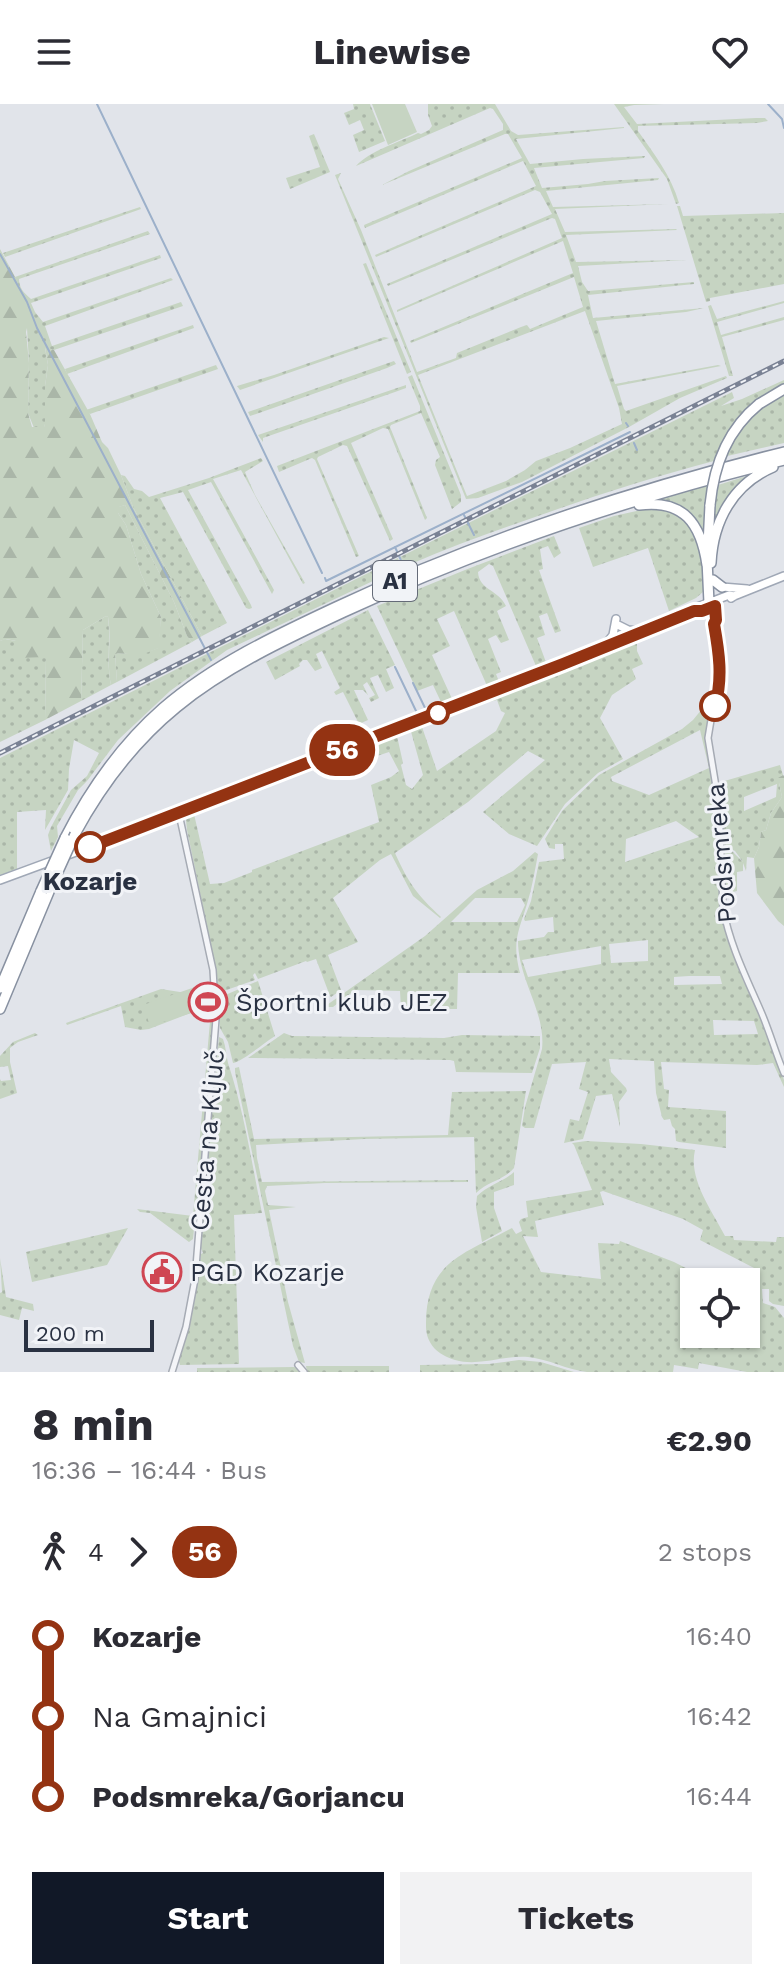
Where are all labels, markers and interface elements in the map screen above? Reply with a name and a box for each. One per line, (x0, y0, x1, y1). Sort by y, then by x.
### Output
icon: menu (32, 30, 76, 74)
icon: heart (708, 30, 752, 74)
text: Linewise (313, 31, 471, 73)
road number: A1 (373, 561, 417, 601)
unlabelled marker (700, 691, 730, 721)
unlabelled marker (427, 702, 449, 724)
line badge: 56 (306, 724, 378, 776)
text: 56 (325, 733, 359, 766)
street label: Podsmreka (700, 781, 742, 924)
marker: Kozarje (75, 832, 105, 862)
place label: Kozarje (43, 866, 137, 896)
sports icon: Športni klub JEZ (187, 981, 229, 1023)
place label: Športni klub JEZ (236, 987, 448, 1017)
street label: Cesta na Ključ (184, 1048, 230, 1232)
public building icon: PGD Kozarje (141, 1251, 183, 1293)
place label: PGD Kozarje (190, 1257, 345, 1287)
map controls (680, 1268, 760, 1348)
button: locate (680, 1268, 760, 1348)
scale bar (24, 1316, 154, 1352)
text: 200 m (36, 1321, 105, 1346)
text: 8 min (32, 1399, 154, 1451)
text: €2.90 (667, 1423, 752, 1458)
text: 16:36 – 16:44 · Bus (32, 1455, 267, 1485)
icon: walk (32, 1530, 76, 1574)
icon: forward (116, 1530, 160, 1574)
text: 56 (188, 1535, 221, 1568)
text: 4 (88, 1537, 104, 1567)
text: 2 stops (658, 1537, 752, 1567)
text: Kozarje (92, 1619, 201, 1654)
text: 16:40 (686, 1621, 752, 1651)
text: Na Gmajnici (92, 1699, 267, 1734)
text: 16:42 (687, 1701, 752, 1731)
text: Podsmreka/Gorjancu (92, 1779, 405, 1814)
text: 16:44 (687, 1781, 752, 1811)
button: Start (32, 1872, 384, 1964)
button: Tickets (400, 1872, 752, 1964)

